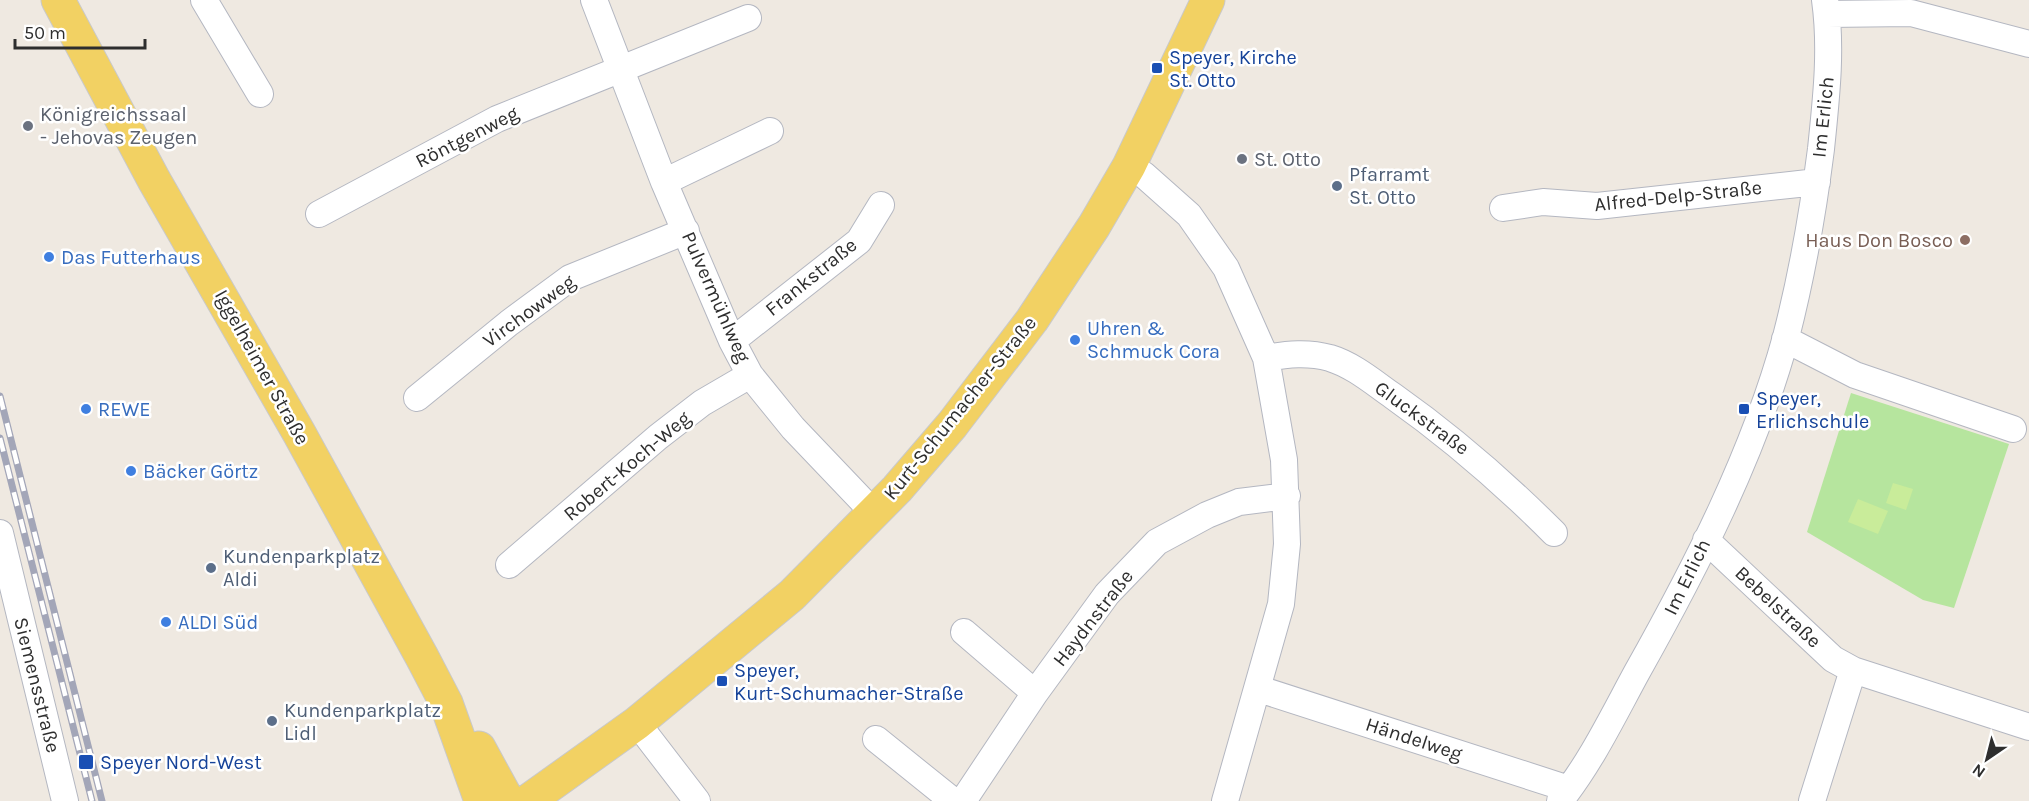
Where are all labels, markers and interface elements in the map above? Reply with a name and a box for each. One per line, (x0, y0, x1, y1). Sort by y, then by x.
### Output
scale bar (15, 12, 146, 50)
text: 50 m (24, 22, 66, 44)
place label: Speyer, Kirche St. Otto (1169, 46, 1297, 92)
marker: Speyer, Kirche St. Otto (1150, 61, 1164, 75)
street label: Im Erlich (1807, 75, 1839, 159)
street label: Röntgenweg (412, 101, 522, 173)
place label: Königreichssaal - Jehovas Zeugen (40, 103, 197, 149)
marker: Königreichssaal - Jehovas Zeugen (21, 119, 35, 133)
place label: St. Otto (1254, 148, 1321, 171)
marker: St. Otto (1235, 152, 1249, 166)
place label: Pfarramt St. Otto (1349, 163, 1430, 209)
street label: Alfred-Delp-Straße (1593, 176, 1763, 216)
marker: Pfarramt St. Otto (1330, 179, 1344, 193)
street label: Pulvermühlweg (677, 228, 755, 366)
place label: Haus Don Bosco (1805, 229, 1953, 252)
street label: Frankstraße (761, 233, 861, 321)
marker: Haus Don Bosco (1958, 233, 1972, 247)
place label: Das Futterhaus (61, 246, 201, 269)
marker: Das Futterhaus (42, 250, 56, 264)
street label: Virchowweg (478, 270, 580, 352)
street label: Iggelheimer Straße (210, 285, 314, 449)
street label: Kurt-Schumacher-Straße (879, 312, 1041, 504)
place label: Uhren & Schmuck Cora (1087, 317, 1220, 363)
marker: Uhren & Schmuck Cora (1068, 333, 1082, 347)
street label: Gluckstraße (1370, 376, 1474, 460)
place label: Speyer, Erlichschule (1756, 387, 1869, 433)
place label: REWE (98, 398, 151, 421)
marker: REWE (79, 402, 93, 416)
marker: Speyer, Erlichschule (1737, 402, 1751, 416)
street label: Robert-Koch-Weg (559, 406, 695, 526)
place label: Bäcker Görtz (143, 460, 258, 483)
marker: Bäcker Görtz (124, 464, 138, 478)
street label: Im Erlich (1659, 535, 1715, 619)
place label: Kundenparkplatz Aldi (223, 545, 380, 591)
marker: Kundenparkplatz Aldi (204, 561, 218, 575)
street label: Bebelstraße (1730, 561, 1826, 653)
street label: Haydnstraße (1048, 565, 1138, 671)
place label: ALDI Süd (178, 611, 258, 634)
street label: Siemensstraße (9, 615, 65, 755)
marker: ALDI Süd (159, 615, 173, 629)
place label: Speyer, Kurt-Schumacher-Straße (734, 659, 964, 705)
marker: Speyer, Kurt-Schumacher-Straße (715, 674, 729, 688)
place label: Kundenparkplatz Lidl (284, 699, 441, 745)
street label: Händelweg (1363, 713, 1465, 765)
marker: Kundenparkplatz Lidl (265, 714, 279, 728)
north arrow (1957, 729, 2017, 789)
place label: Speyer Nord-West (100, 751, 262, 774)
marker: Speyer Nord-West (77, 753, 95, 771)
text: N (1969, 760, 1989, 782)

